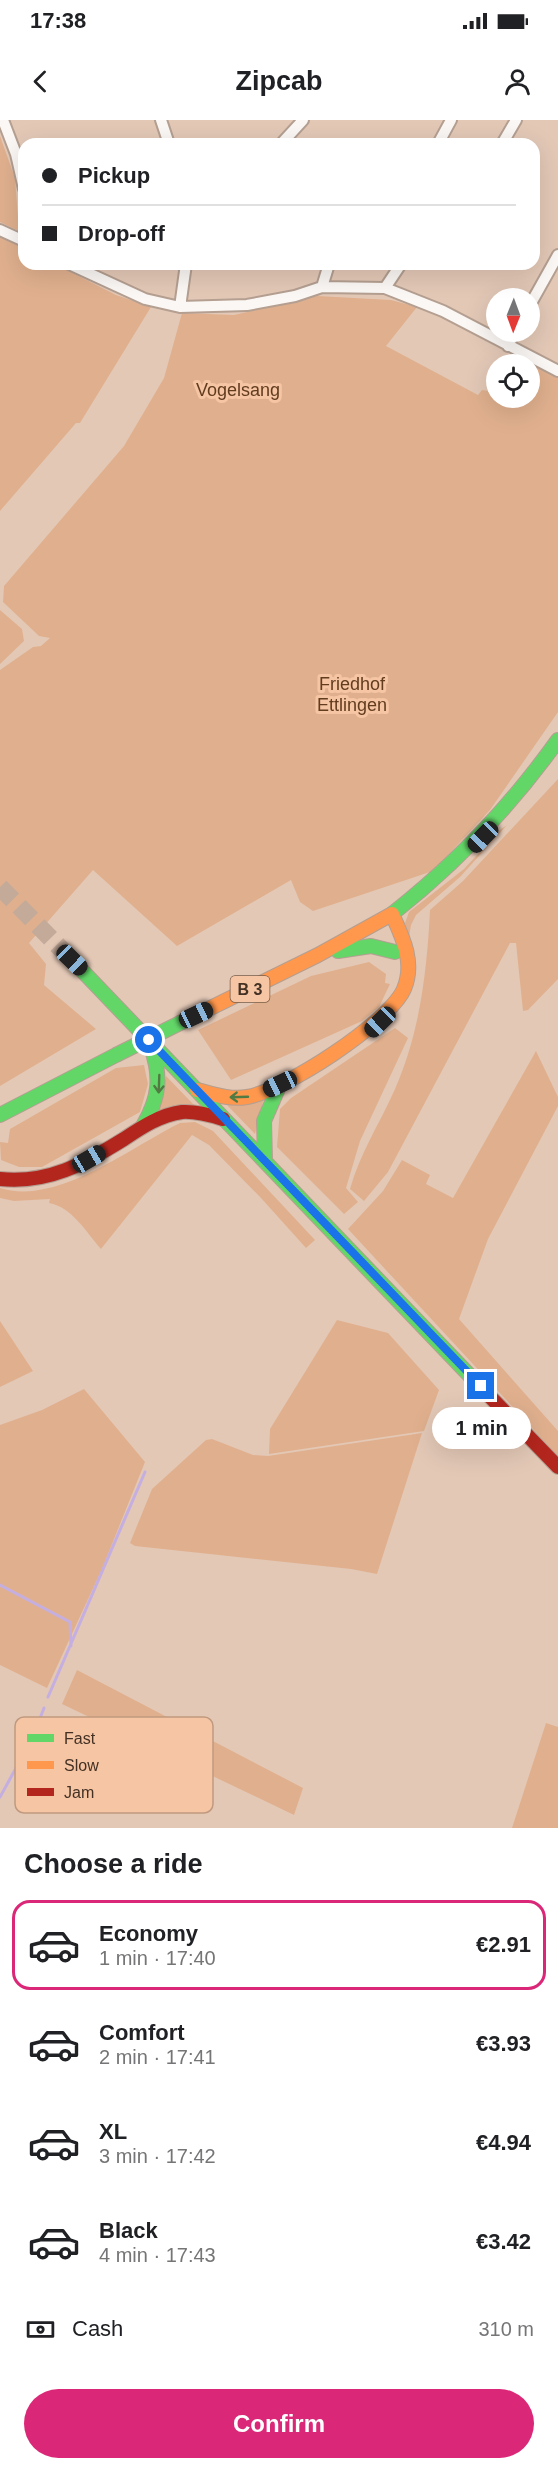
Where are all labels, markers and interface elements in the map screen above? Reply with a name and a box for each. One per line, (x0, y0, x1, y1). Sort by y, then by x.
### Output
text: 17:38 (30, 8, 86, 33)
icon: back (24, 65, 57, 98)
icon: person (501, 65, 534, 98)
text: Zipcab (235, 66, 323, 96)
text: Pickup (78, 163, 150, 188)
text: Drop-off (78, 221, 165, 246)
north arrow (486, 288, 540, 342)
map controls (486, 288, 540, 408)
button: locate (486, 354, 540, 408)
park label: Vogelsang (196, 380, 280, 400)
park label: Friedhof Ettlingen (317, 674, 387, 715)
car (464, 818, 502, 856)
car (53, 941, 91, 979)
road number: B 3 (230, 976, 270, 1002)
car (176, 999, 216, 1031)
car (361, 1003, 399, 1041)
route start (135, 1026, 162, 1053)
car (260, 1068, 300, 1100)
one-way arrow (153, 1073, 165, 1093)
one-way arrow (230, 1091, 249, 1103)
car (69, 1142, 109, 1176)
route end (467, 1372, 494, 1399)
callout: 1 min (432, 1407, 530, 1449)
text: 1 min (455, 1417, 508, 1439)
legend (15, 1717, 213, 1813)
text: Fast (64, 1730, 96, 1747)
text: Slow (64, 1757, 99, 1774)
text: Jam (64, 1784, 94, 1801)
text: Choose a ride (24, 1849, 203, 1879)
icon: car (27, 1918, 81, 1972)
text: Economy (99, 1921, 198, 1946)
text: €2.91 (476, 1932, 531, 1957)
text: 1 min · 17:40 (99, 1947, 216, 1969)
icon: car (27, 2017, 81, 2071)
text: Comfort (99, 2020, 185, 2045)
text: €3.93 (476, 2031, 531, 2056)
text: 2 min · 17:41 (99, 2046, 216, 2068)
icon: car (27, 2116, 81, 2170)
text: XL (99, 2119, 127, 2144)
text: €4.94 (476, 2130, 531, 2155)
text: 3 min · 17:42 (99, 2145, 216, 2167)
icon: car (27, 2215, 81, 2269)
text: Black (99, 2218, 158, 2243)
text: €3.42 (476, 2229, 531, 2254)
text: 4 min · 17:43 (99, 2244, 216, 2266)
icon: cash (24, 2313, 57, 2346)
text: Cash (72, 2316, 123, 2341)
text: 310 m (478, 2318, 534, 2340)
button: Confirm (24, 2389, 534, 2458)

